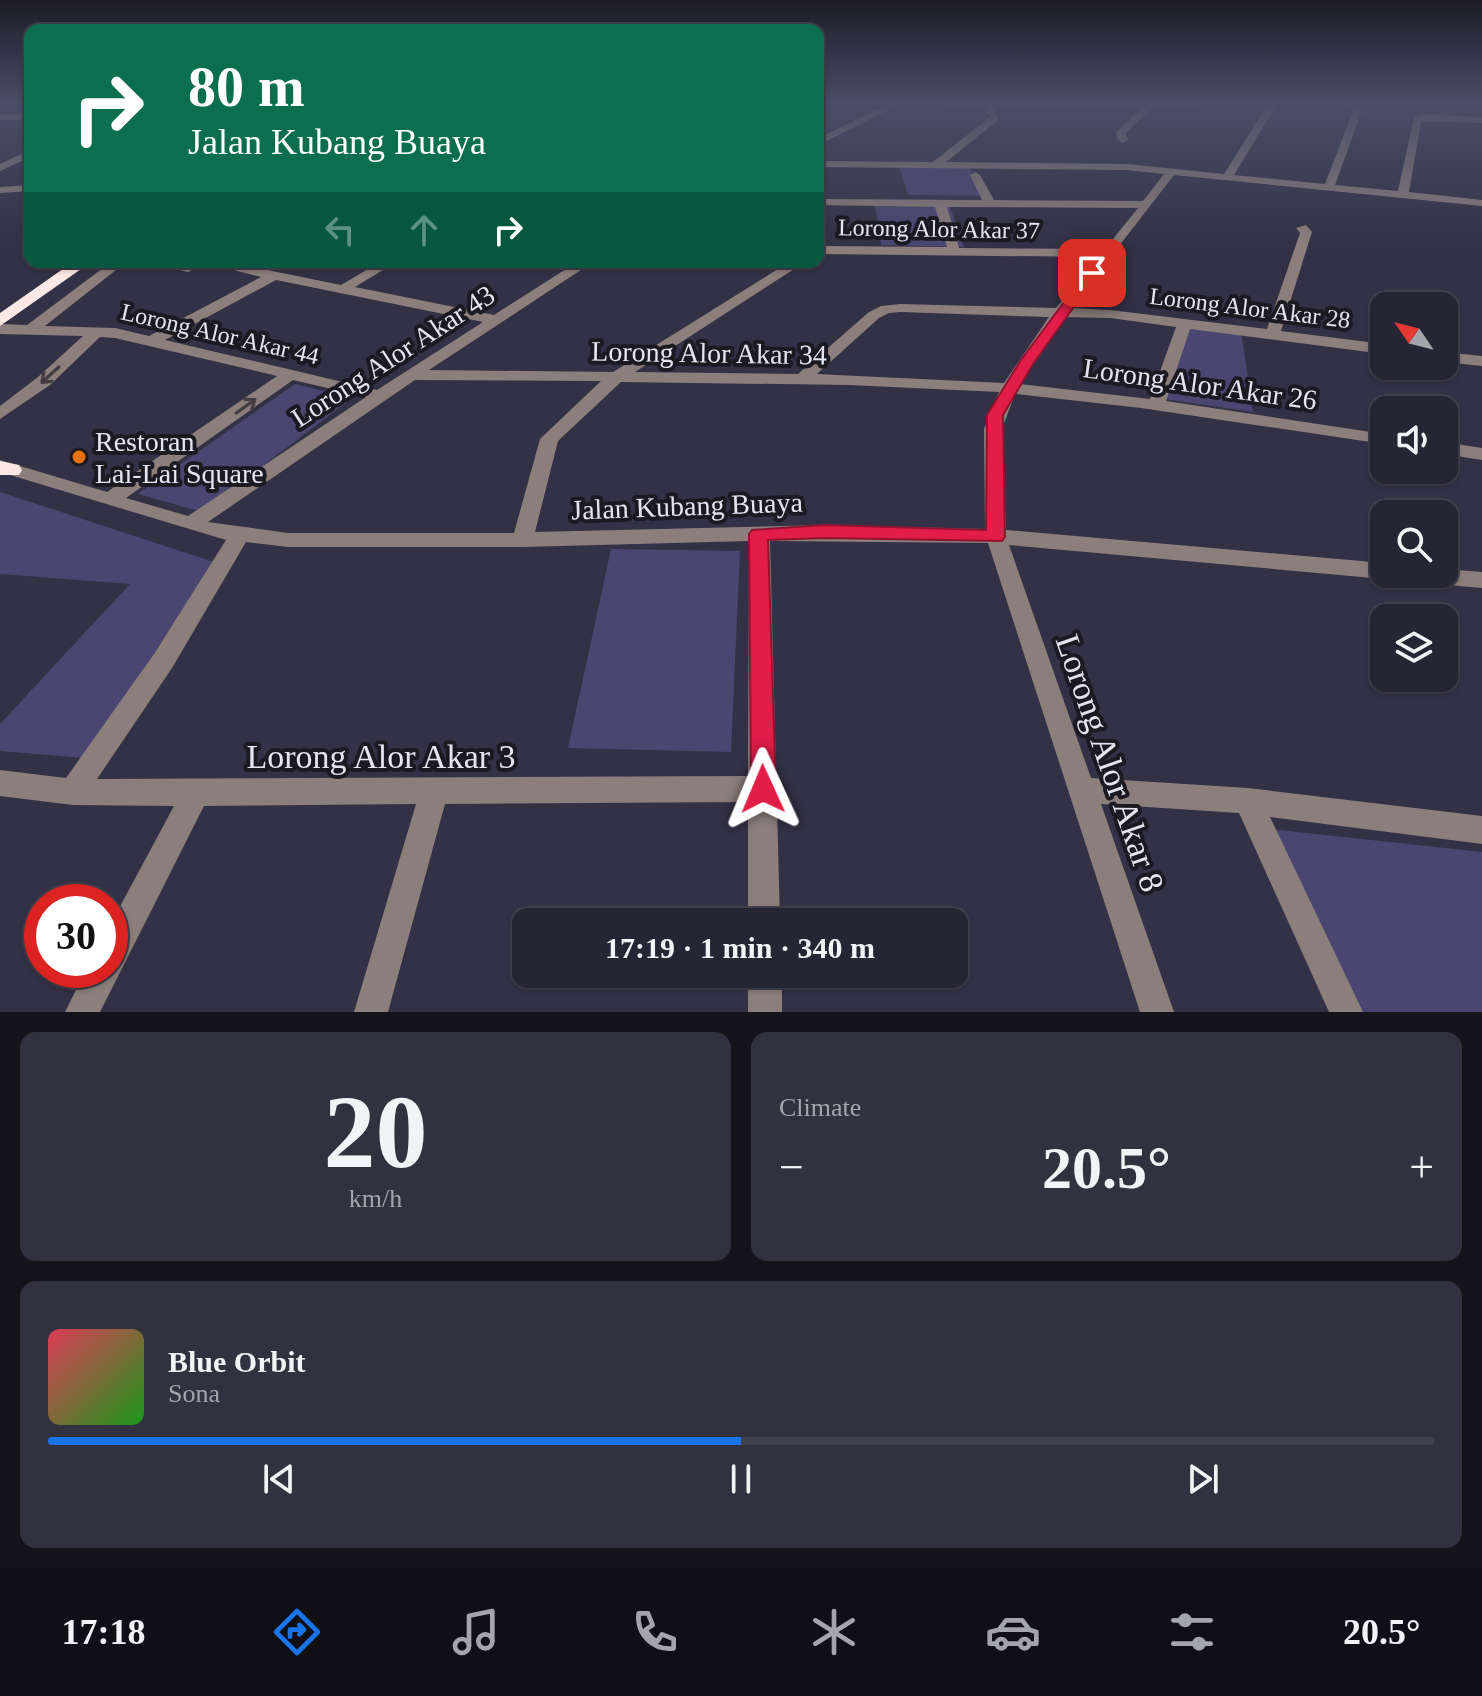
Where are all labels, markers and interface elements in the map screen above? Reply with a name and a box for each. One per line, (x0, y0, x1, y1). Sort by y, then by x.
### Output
icon: right (56, 56, 160, 160)
text: 80 m (188, 56, 305, 118)
text: Jalan Kubang Buaya (188, 122, 486, 162)
icon: left (318, 208, 362, 252)
icon: ahead (402, 208, 446, 252)
icon: right (486, 208, 530, 252)
street label: Lorong Alor Akar 37 (838, 214, 1040, 244)
pin (1058, 239, 1126, 307)
icon: arrive (1070, 251, 1114, 295)
street label: Lorong Alor Akar 43 (286, 279, 500, 433)
street label: Lorong Alor Akar 28 (1148, 283, 1352, 333)
north arrow (1370, 292, 1458, 380)
map controls (1370, 292, 1458, 692)
street label: Lorong Alor Akar 44 (119, 299, 321, 369)
street label: Lorong Alor Akar 34 (591, 335, 827, 371)
street label: Lorong Alor Akar 26 (1081, 352, 1319, 416)
one-way arrow (40, 365, 60, 384)
button: sound (1370, 396, 1458, 484)
one-way arrow (234, 398, 256, 415)
place label: Restoran Lai-Lai Square (95, 426, 264, 489)
marker: Restoran Lai-Lai Square (70, 448, 88, 466)
street label: Jalan Kubang Buaya (571, 486, 804, 526)
button: search (1370, 500, 1458, 588)
button: layers (1370, 604, 1458, 692)
street label: Lorong Alor Akar 8 (1049, 630, 1171, 896)
street label: Lorong Alor Akar 3 (246, 738, 516, 775)
position arrow (721, 747, 805, 831)
speed limit sign: 30 (24, 884, 128, 988)
text: 17:19 · 1 min · 340 m (605, 931, 875, 964)
text: 20 (324, 1074, 428, 1189)
text: Climate (779, 1093, 861, 1122)
text: 20.5° (1042, 1135, 1171, 1201)
text: − (779, 1143, 804, 1192)
text: + (1409, 1143, 1434, 1192)
text: km/h (349, 1184, 402, 1213)
text: Blue Orbit (168, 1345, 306, 1378)
text: Sona (168, 1379, 220, 1408)
icon: previous (257, 1457, 301, 1501)
icon: pause (719, 1457, 763, 1501)
icon: next (1181, 1457, 1225, 1501)
icon: directions (269, 1604, 325, 1660)
icon: music (448, 1604, 504, 1660)
icon: phone (627, 1604, 683, 1660)
icon: climate (806, 1604, 862, 1660)
icon: car (985, 1604, 1041, 1660)
icon: filters (1164, 1604, 1220, 1660)
text: 17:18 (62, 1612, 146, 1652)
text: 20.5° (1343, 1612, 1420, 1652)

